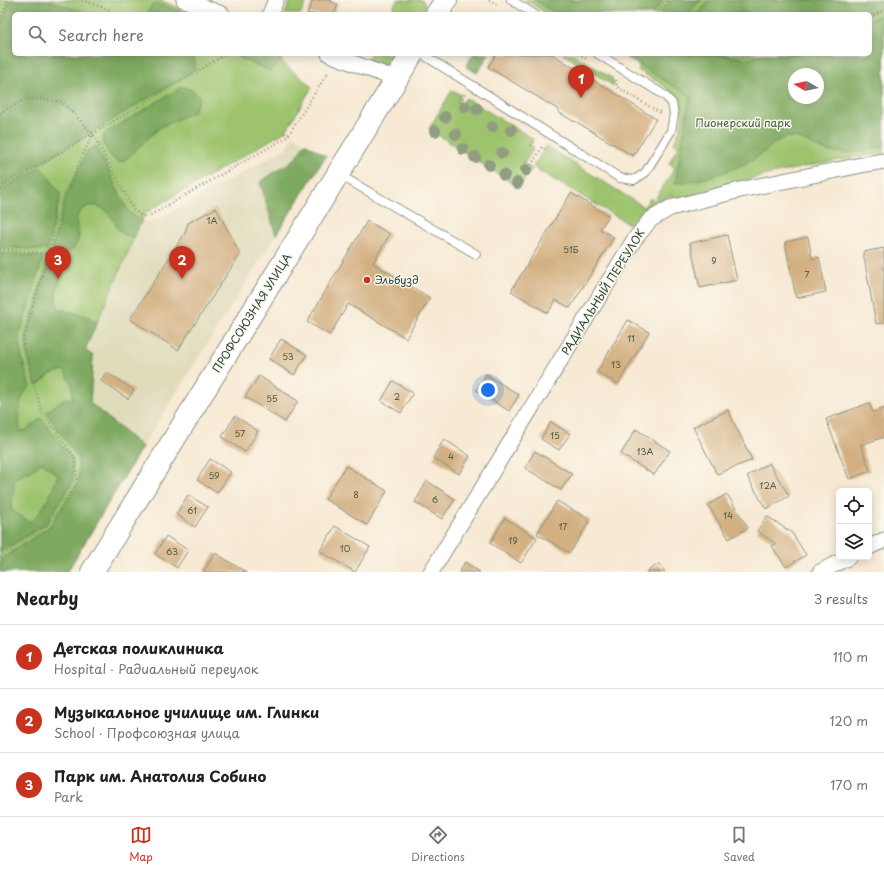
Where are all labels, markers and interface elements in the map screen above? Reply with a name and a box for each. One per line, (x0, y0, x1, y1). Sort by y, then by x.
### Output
search box (12, 12, 872, 56)
icon: search (26, 23, 48, 45)
text: Search here (58, 23, 144, 46)
pin: 1 (568, 65, 594, 98)
north arrow (788, 68, 824, 104)
park label: Пионерский парк (696, 114, 791, 131)
house number: 1А (207, 213, 218, 227)
street label: РАДИАЛЬНЫЙ ПЕРЕУЛОК (557, 225, 648, 358)
house number: 51Б (563, 242, 579, 256)
pin: 3 (45, 246, 71, 279)
pin: 2 (169, 246, 195, 279)
street label: ПРОФСОЮЗНАЯ УЛИЦА (208, 249, 296, 376)
house number: 9 (711, 253, 717, 267)
house number: 7 (804, 267, 810, 281)
place label: Эльбузд (375, 271, 419, 288)
marker: Эльбузд (362, 275, 372, 285)
house number: 11 (627, 331, 635, 345)
house number: 53 (282, 349, 294, 363)
house number: 13 (611, 357, 621, 371)
your location (478, 380, 498, 400)
house number: 2 (394, 389, 400, 403)
house number: 55 (266, 391, 278, 405)
house number: 57 (235, 426, 245, 440)
house number: 15 (550, 428, 560, 442)
house number: 13А (637, 444, 654, 458)
house number: 4 (448, 449, 454, 463)
house number: 59 (208, 468, 220, 482)
house number: 12А (759, 478, 777, 492)
house number: 8 (353, 487, 359, 501)
map controls (836, 488, 872, 560)
button: locate (836, 488, 872, 524)
house number: 6 (432, 492, 438, 506)
house number: 61 (187, 503, 197, 517)
house number: 14 (723, 508, 733, 522)
house number: 17 (559, 519, 568, 533)
button: layers (836, 524, 872, 560)
house number: 19 (508, 533, 518, 547)
house number: 10 (340, 541, 351, 555)
house number: 63 (166, 544, 178, 558)
text: Nearby (16, 585, 78, 611)
text: 3 results (814, 589, 868, 608)
text: Детская поликлиника (54, 636, 224, 659)
text: 1 (26, 647, 32, 666)
text: 110 m (833, 647, 868, 666)
text: Hospital · Радиальный переулок (54, 659, 259, 678)
text: Музыкальное училище им. Глинки (54, 700, 319, 723)
text: 2 (24, 711, 34, 730)
text: 120 m (829, 711, 868, 730)
text: School · Профсоюзная улица (54, 723, 240, 742)
text: Парк им. Анатолия Собино (54, 764, 266, 787)
text: 3 (25, 775, 33, 794)
text: 170 m (830, 775, 868, 794)
text: Park (54, 787, 83, 806)
tab: Map (129, 824, 153, 865)
tab: Directions (411, 824, 465, 865)
tab: Saved (723, 824, 755, 865)

